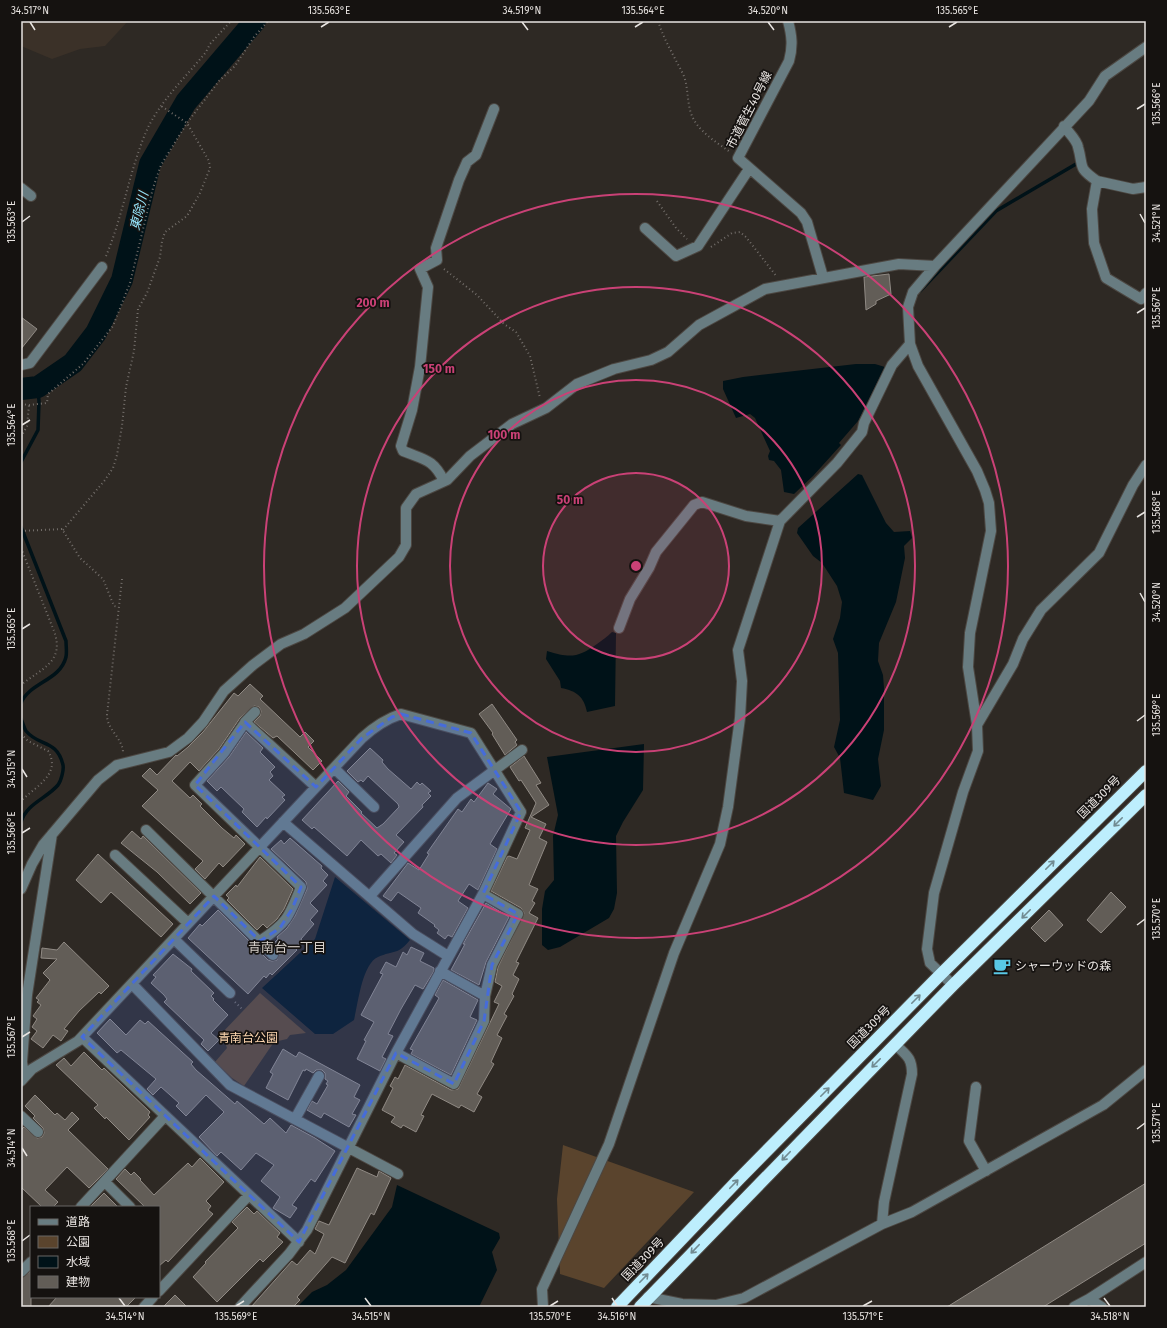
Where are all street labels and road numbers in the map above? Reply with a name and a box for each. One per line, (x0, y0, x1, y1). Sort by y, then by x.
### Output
street label: 市道菅生40号線 (723, 69, 775, 151)
street label: 国道309号 (1075, 773, 1123, 821)
street label: 国道309号 (845, 1003, 893, 1051)
street label: 国道309号 (619, 1234, 667, 1284)

